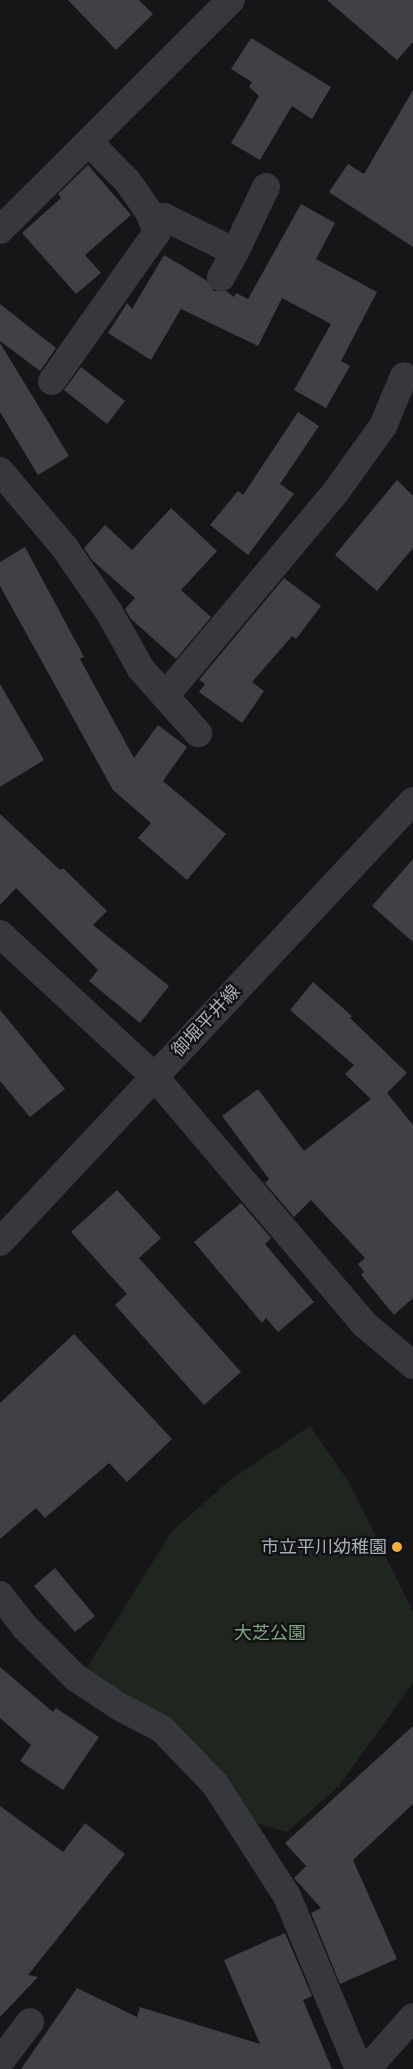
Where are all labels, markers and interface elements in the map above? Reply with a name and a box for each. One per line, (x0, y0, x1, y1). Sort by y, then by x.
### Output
street label: 御堀平井線 (167, 981, 245, 1061)
place label: 市立平川幼稚園 (261, 1536, 387, 1558)
marker: 市立平川幼稚園 (391, 1541, 403, 1553)
park label: 大芝公園 (234, 1622, 306, 1644)

